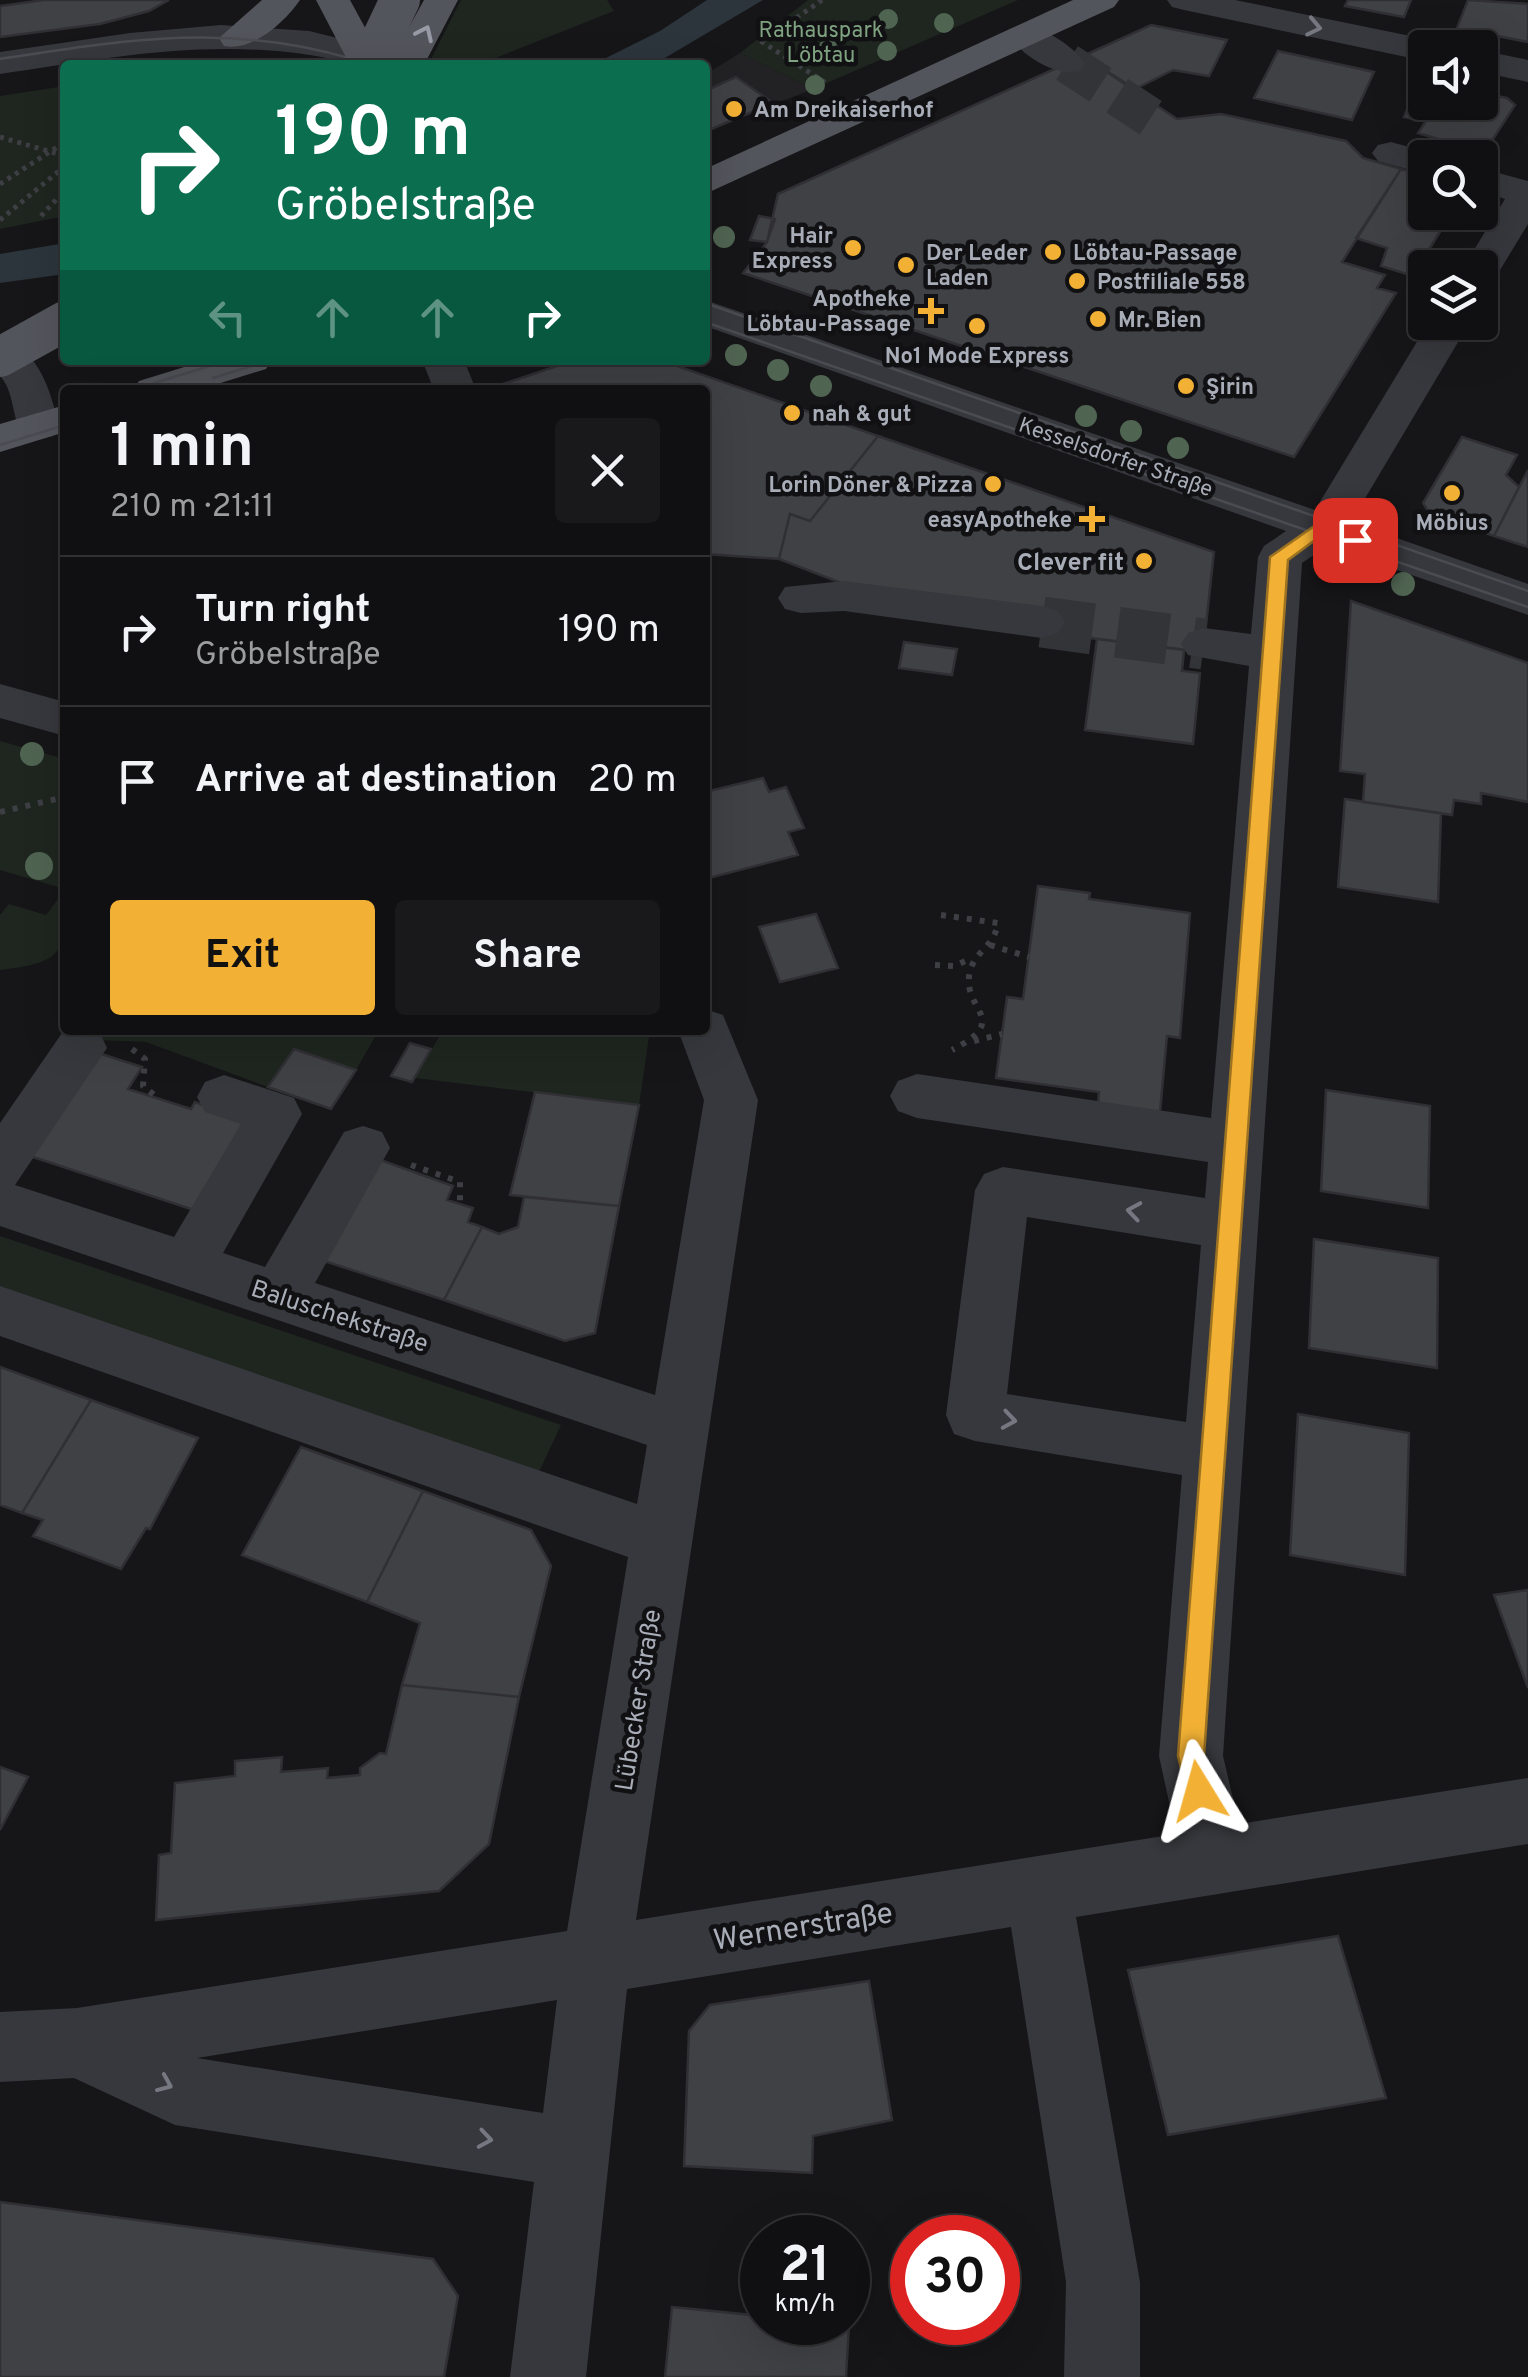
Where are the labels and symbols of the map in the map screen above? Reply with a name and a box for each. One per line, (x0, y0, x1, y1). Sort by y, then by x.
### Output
one-way arrow (1305, 15, 1322, 36)
park label: Rathauspark Löbtau (758, 18, 884, 70)
one-way arrow (412, 25, 432, 43)
marker: Am Dreikaiserhof (723, 98, 745, 120)
place label: Am Dreikaiserhof (754, 98, 933, 125)
place label: Hair Express (752, 224, 833, 276)
marker: Hair Express (842, 237, 864, 259)
place label: Der Leder Laden (926, 241, 1028, 293)
marker: Löbtau-Passage (1042, 241, 1064, 263)
place label: Löbtau-Passage (1073, 241, 1238, 268)
marker: Der Leder Laden (895, 254, 917, 276)
marker: Postfiliale 558 (1066, 270, 1088, 292)
place label: Postfiliale 558 (1097, 270, 1246, 297)
place label: Apotheke Löbtau-Passage (746, 287, 911, 339)
marker: Apotheke Löbtau-Passage (920, 300, 942, 322)
marker: Mr. Bien (1087, 308, 1109, 330)
place label: Mr. Bien (1118, 308, 1202, 335)
marker: No1 Mode Express (966, 315, 988, 337)
place label: No1 Mode Express (885, 344, 1069, 371)
marker: Şirin (1175, 375, 1197, 397)
place label: Şirin (1206, 375, 1254, 402)
marker: nah & gut (781, 402, 803, 424)
place label: nah & gut (812, 402, 911, 429)
street label: Kesselsdorfer Straße (1015, 412, 1216, 504)
place label: Lorin Döner & Pizza (769, 473, 973, 500)
marker: Lorin Döner & Pizza (982, 473, 1004, 495)
marker: Möbius (1441, 482, 1463, 504)
pin (1313, 498, 1398, 583)
place label: easyApotheke (928, 508, 1072, 535)
marker: easyApotheke (1081, 508, 1103, 530)
place label: Möbius (1415, 511, 1489, 538)
place label: Clever fit (1017, 548, 1124, 580)
marker: Clever fit (1133, 550, 1155, 572)
one-way arrow (1126, 1201, 1142, 1222)
street label: Baluschekstraße (246, 1274, 432, 1362)
one-way arrow (1001, 1409, 1017, 1430)
street label: Lübecker Straße (610, 1607, 670, 1794)
position arrow (1147, 1739, 1251, 1843)
street label: Wernerstraße (711, 1896, 896, 1961)
one-way arrow (155, 2072, 173, 2092)
one-way arrow (477, 2128, 493, 2149)
speed limit sign: 30 (890, 2215, 1020, 2345)

